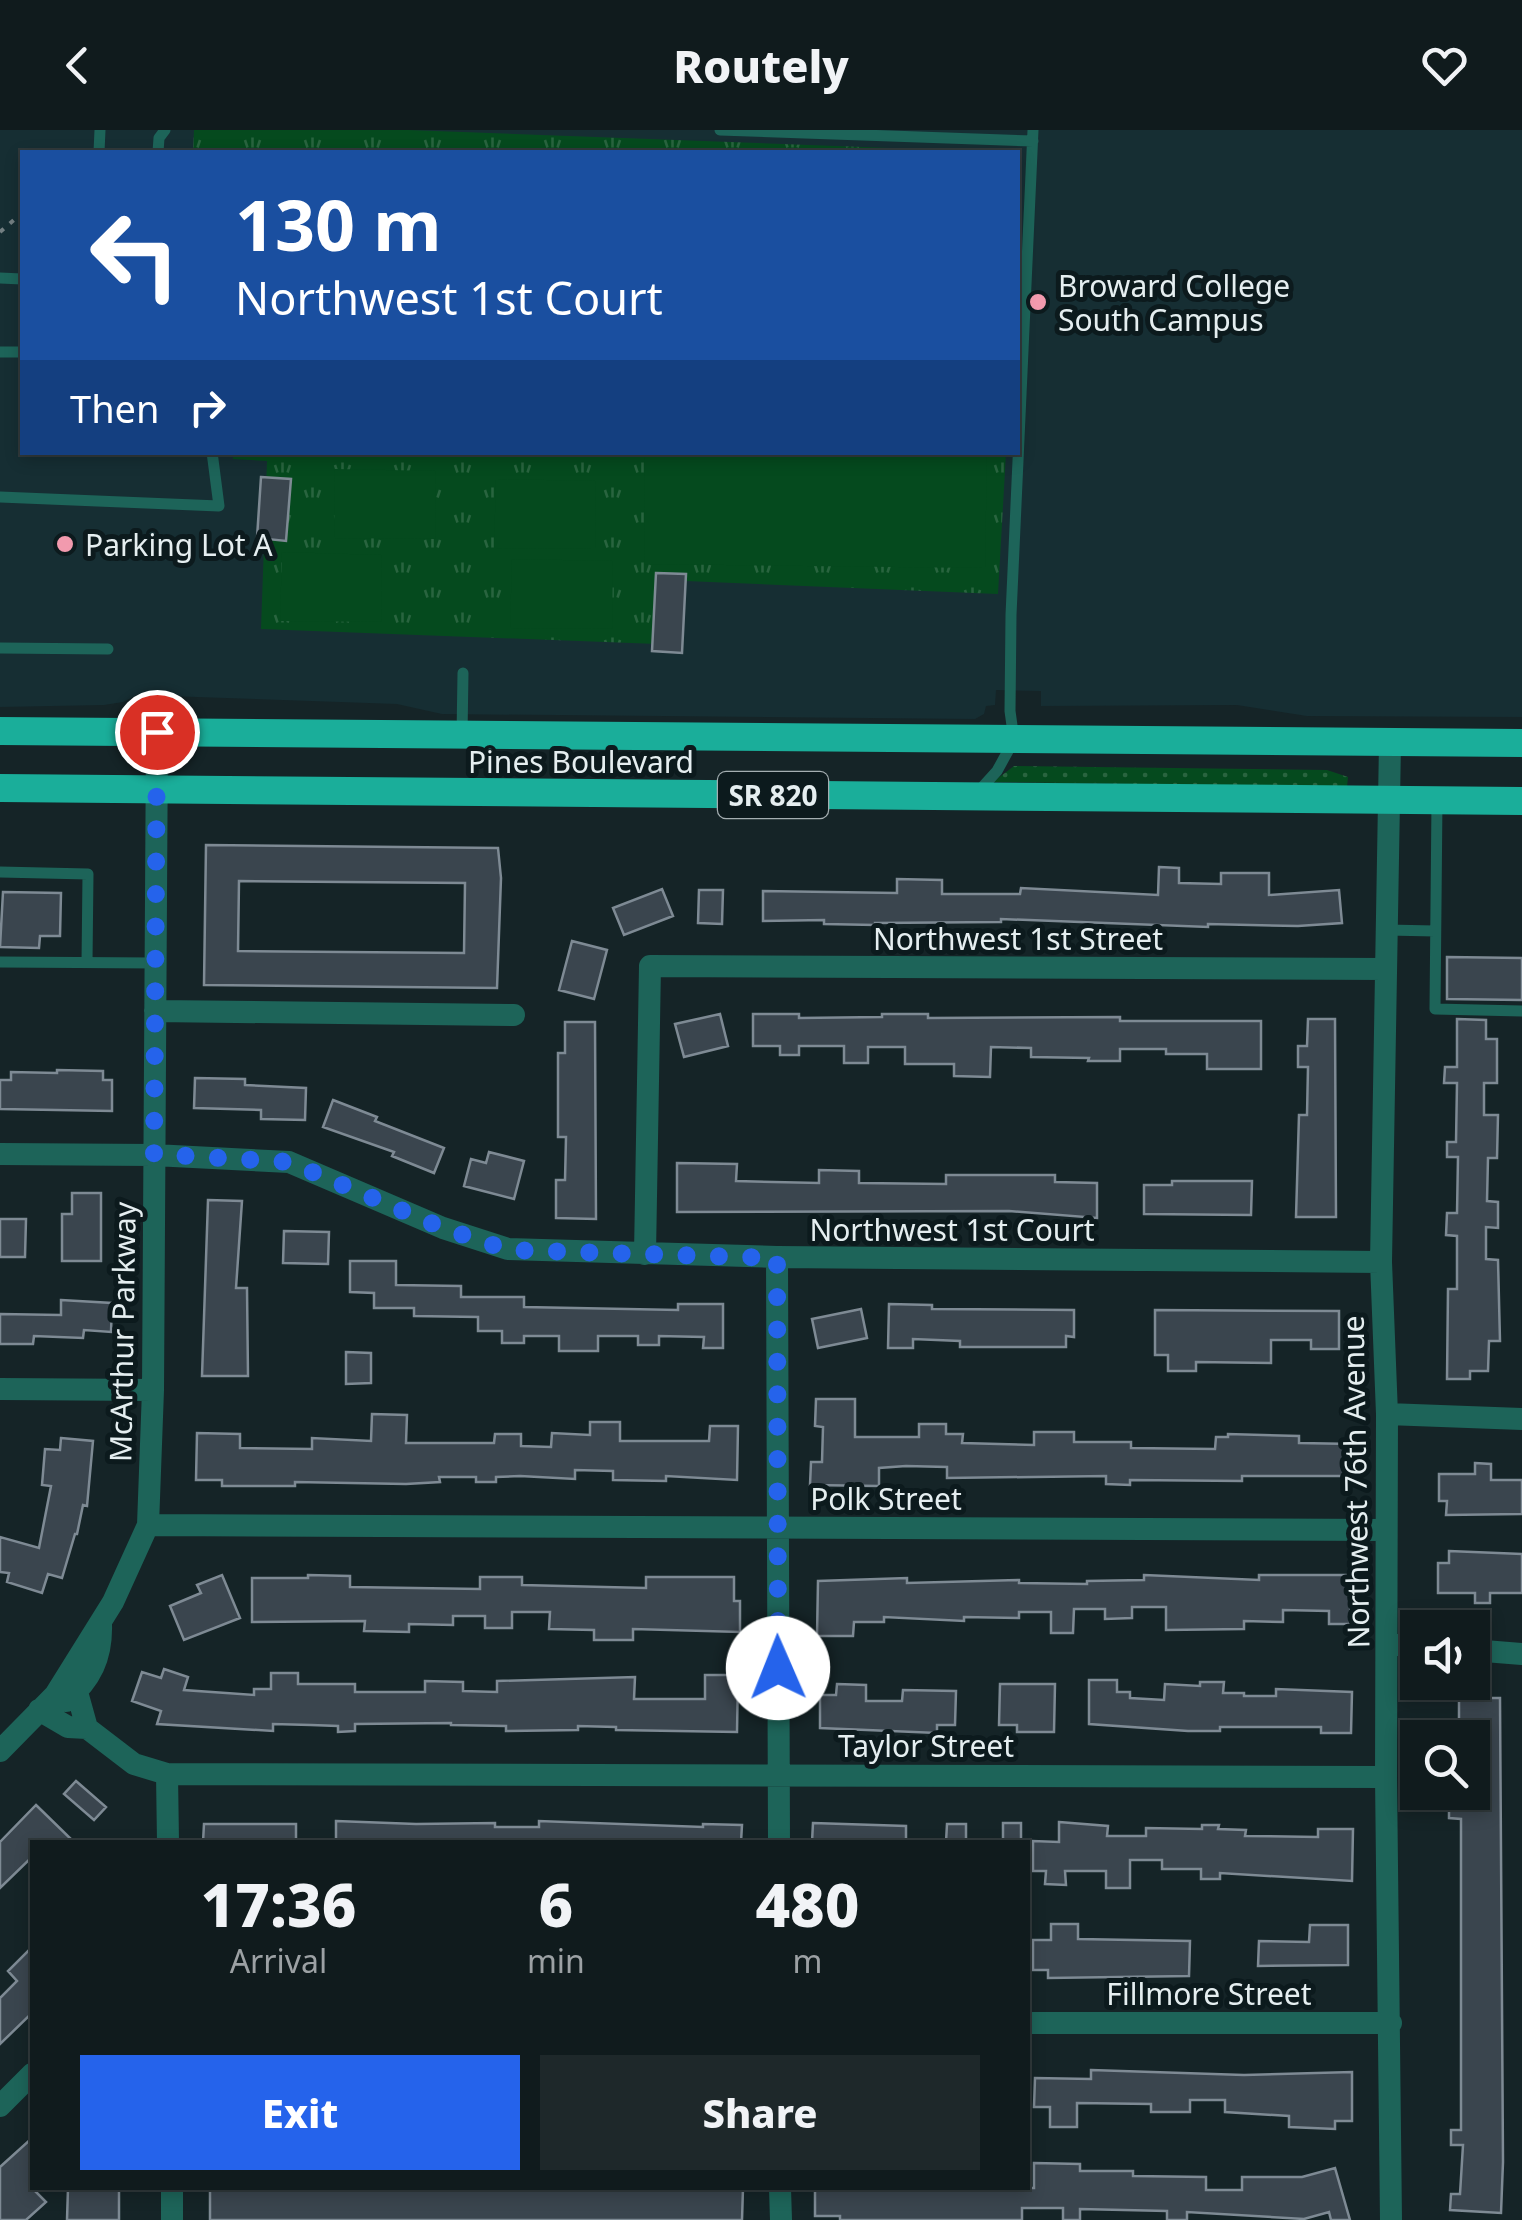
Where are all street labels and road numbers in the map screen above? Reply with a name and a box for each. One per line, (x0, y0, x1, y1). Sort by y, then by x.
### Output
street label: Pines Boulevard (468, 741, 694, 782)
road number: SR 820 (718, 772, 828, 818)
street label: Northwest 1st Street (873, 918, 1163, 959)
street label: McArthur Parkway (99, 1201, 145, 1463)
street label: Northwest 1st Court (809, 1209, 1095, 1250)
street label: Northwest 76th Avenue (1332, 1315, 1378, 1649)
street label: Polk Street (810, 1478, 962, 1519)
street label: Taylor Street (838, 1725, 1014, 1766)
street label: Fillmore Street (1106, 1973, 1312, 2014)

